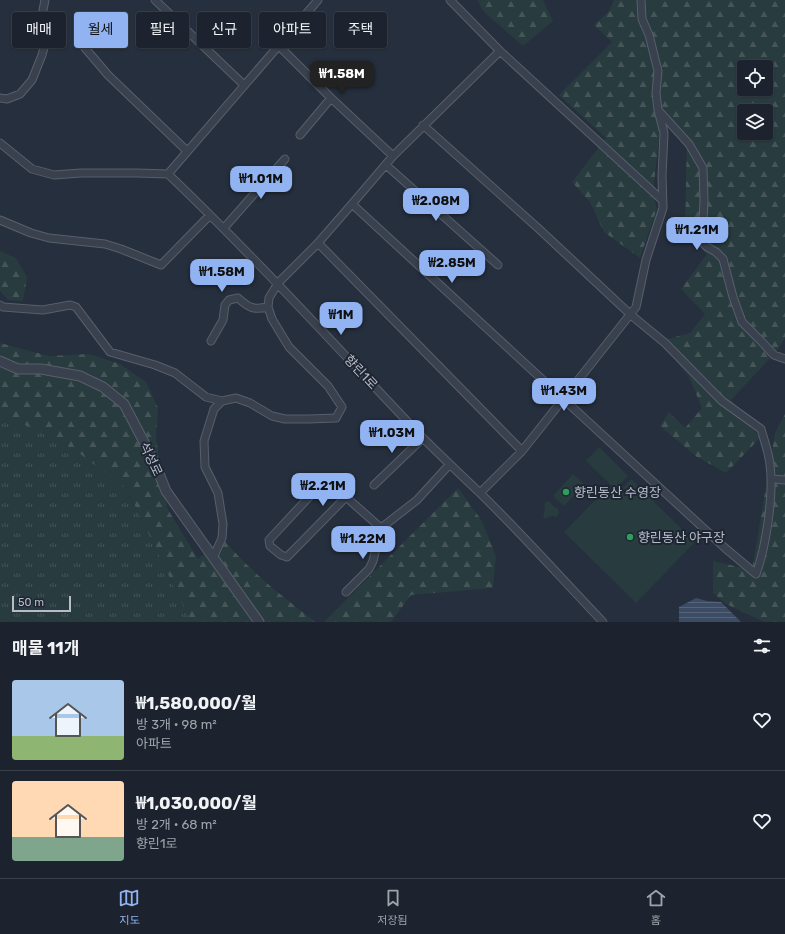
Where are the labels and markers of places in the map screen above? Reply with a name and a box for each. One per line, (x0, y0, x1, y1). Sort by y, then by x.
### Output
pin: ₩1.58M (309, 61, 375, 95)
pin: ₩1.01M (228, 166, 294, 200)
pin: ₩2.08M (403, 188, 469, 222)
pin: ₩1.21M (664, 217, 730, 251)
pin: ₩2.85M (419, 250, 485, 284)
pin: ₩1.58M (189, 259, 255, 293)
pin: ₩1M (322, 302, 360, 336)
pin: ₩1.43M (531, 378, 597, 412)
pin: ₩1.03M (359, 420, 425, 454)
pin: ₩2.21M (290, 473, 356, 507)
place label: 향린동산 수영장 (574, 485, 661, 500)
marker: 향린동산 수영장 (561, 487, 571, 497)
pin: ₩1.22M (330, 526, 396, 560)
place label: 향린동산 야구장 (638, 530, 725, 545)
marker: 향린동산 야구장 (625, 532, 635, 542)

